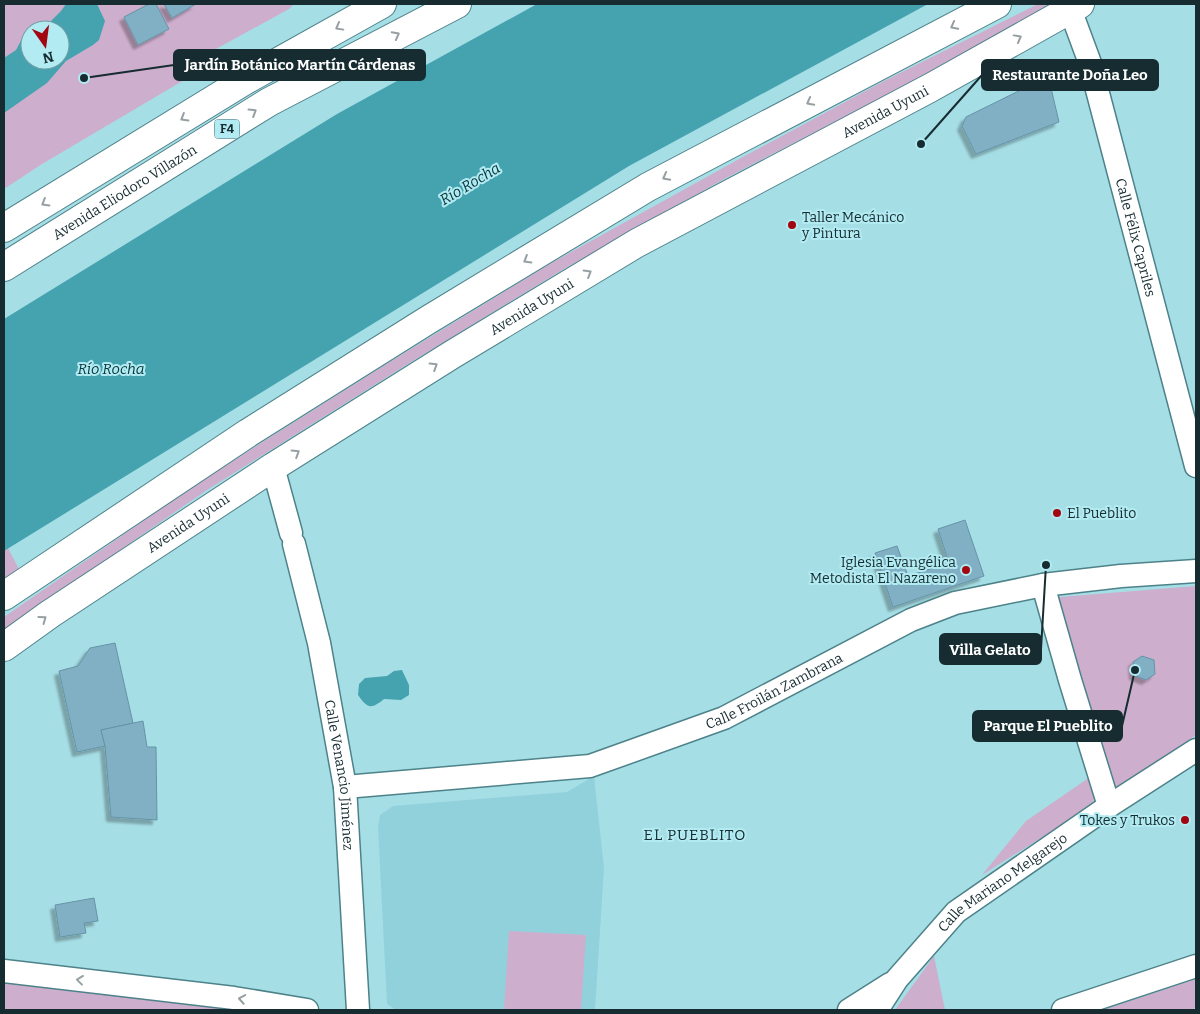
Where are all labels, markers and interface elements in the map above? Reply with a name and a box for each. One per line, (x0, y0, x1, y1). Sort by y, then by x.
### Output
north arrow (20, 20, 70, 70)
one-way arrow (951, 20, 960, 30)
one-way arrow (335, 21, 344, 31)
one-way arrow (391, 31, 400, 41)
one-way arrow (1013, 35, 1022, 45)
text: N (41, 48, 55, 67)
callout: Jardín Botánico Martín Cárdenas (174, 50, 425, 80)
text: Jardín Botánico Martín Cárdenas (184, 56, 415, 74)
callout: Restaurante Doña Leo (982, 60, 1158, 90)
text: Restaurante Doña Leo (992, 66, 1148, 84)
street label: Avenida Uyuni (840, 82, 932, 142)
one-way arrow (807, 96, 816, 106)
one-way arrow (248, 109, 257, 118)
one-way arrow (180, 112, 189, 121)
road number: F4 (214, 120, 240, 138)
street label: Avenida Eliodoro Villazón (50, 141, 200, 244)
water label: Río Rocha (437, 159, 503, 209)
one-way arrow (663, 171, 672, 181)
street label: Calle Félix Capriles (1112, 177, 1159, 299)
one-way arrow (41, 196, 50, 206)
place label: Taller Mecánico y Pintura (801, 209, 904, 242)
marker: Taller Mecánico y Pintura (786, 219, 798, 231)
one-way arrow (523, 254, 532, 264)
one-way arrow (582, 269, 591, 279)
street label: Avenida Uyuni (487, 275, 577, 339)
water label: Río Rocha (77, 360, 145, 378)
one-way arrow (428, 363, 437, 372)
one-way arrow (291, 449, 300, 459)
street label: Avenida Uyuni (144, 490, 233, 557)
place label: El Pueblito (1067, 505, 1136, 522)
marker: El Pueblito (1051, 507, 1063, 519)
place label: Iglesia Evangélica Metodista El Nazareno (810, 554, 956, 587)
marker: Iglesia Evangélica Metodista El Nazareno (960, 564, 972, 576)
one-way arrow (37, 616, 47, 625)
callout: Villa Gelato (940, 634, 1041, 664)
text: Villa Gelato (949, 641, 1031, 659)
street label: Calle Froilán Zambrana (703, 649, 846, 733)
street label: Calle Venancio Jiménez (320, 699, 357, 851)
callout: Parque El Pueblito (973, 711, 1122, 741)
text: Parque El Pueblito (983, 717, 1113, 735)
place label: Tokes y Trukos (1080, 812, 1175, 829)
marker: Tokes y Trukos (1179, 814, 1191, 826)
district label: EL PUEBLITO (644, 826, 746, 844)
street label: Calle Mariano Melgarejo (934, 830, 1071, 936)
one-way arrow (76, 975, 84, 985)
one-way arrow (237, 994, 246, 1004)

